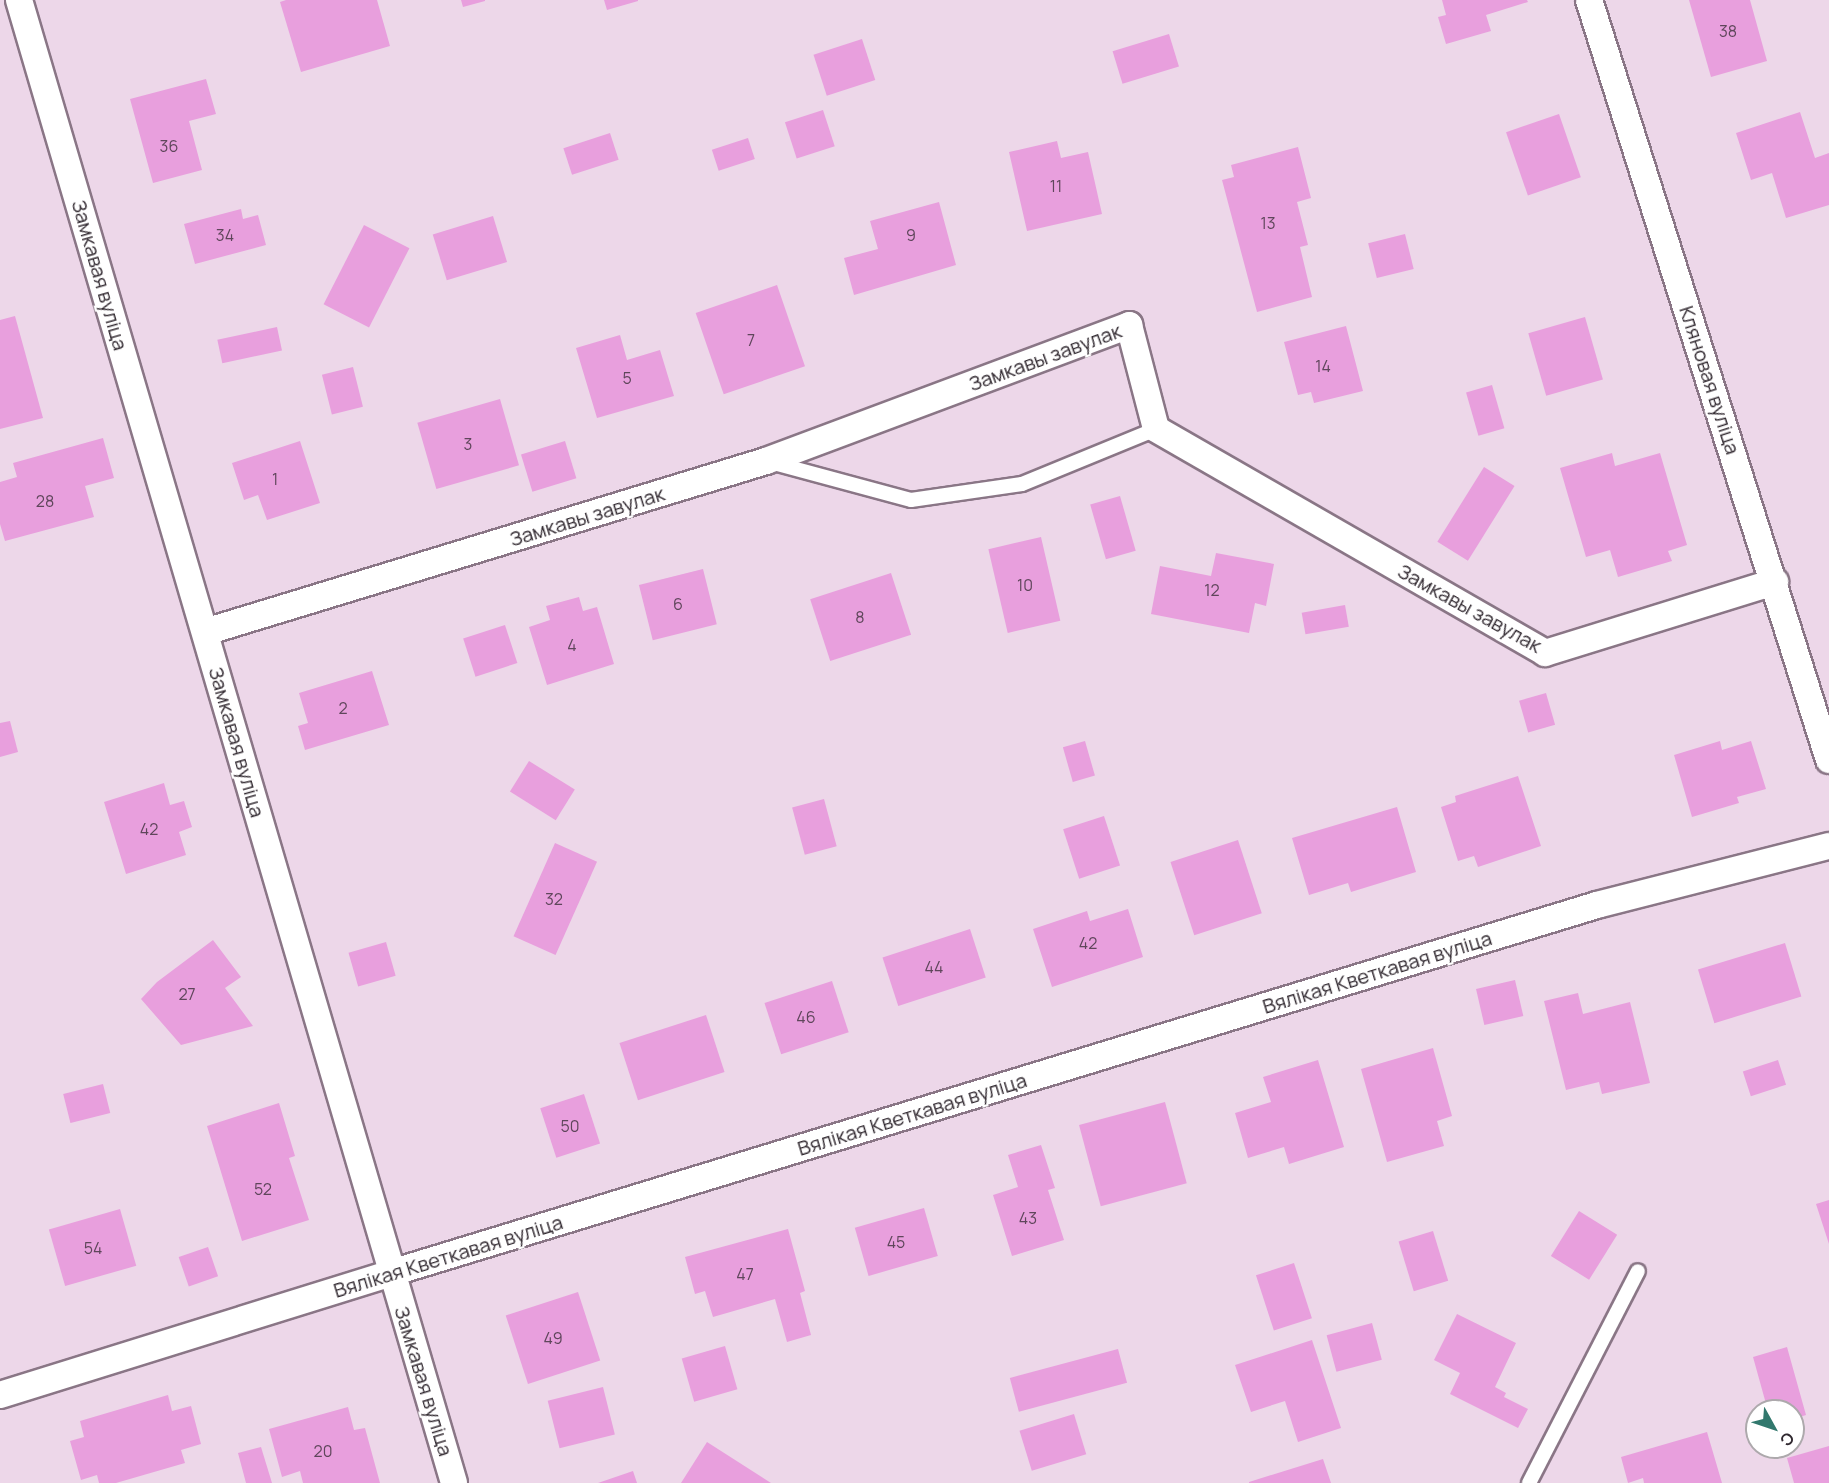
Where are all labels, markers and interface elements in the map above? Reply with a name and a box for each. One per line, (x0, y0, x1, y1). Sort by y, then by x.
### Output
house number: 38 (1719, 21, 1737, 41)
house number: 36 (160, 136, 178, 156)
house number: 11 (1050, 176, 1062, 196)
street label: Замкавая вуліца (67, 197, 133, 353)
house number: 13 (1260, 213, 1276, 233)
house number: 34 (216, 225, 234, 245)
house number: 9 (906, 225, 916, 245)
street label: Кляновая вуліца (1675, 303, 1745, 457)
street label: Замкавы завулак (965, 318, 1125, 396)
house number: 7 (747, 330, 755, 350)
house number: 14 (1315, 356, 1331, 376)
house number: 5 (622, 368, 632, 388)
house number: 3 (464, 434, 472, 454)
house number: 1 (272, 469, 278, 489)
street label: Замкавы завулак (507, 481, 667, 551)
house number: 28 (36, 491, 54, 511)
street label: Замкавы завулак (1394, 559, 1546, 657)
house number: 10 (1017, 575, 1033, 595)
house number: 12 (1204, 580, 1220, 600)
house number: 6 (673, 594, 683, 614)
house number: 8 (855, 607, 865, 627)
house number: 4 (567, 635, 577, 655)
street label: Замкавая вуліца (204, 664, 270, 820)
house number: 2 (338, 698, 348, 718)
house number: 42 (140, 819, 158, 839)
house number: 32 (545, 889, 563, 909)
street label: Вялікая Кветкавая вуліца (1260, 926, 1494, 1018)
house number: 42 (1079, 933, 1097, 953)
house number: 44 (924, 957, 944, 977)
house number: 27 (178, 984, 196, 1004)
house number: 46 (796, 1007, 816, 1027)
street label: Вялікая Кветкавая вуліца (795, 1068, 1029, 1160)
house number: 50 (561, 1116, 579, 1136)
house number: 52 (254, 1179, 272, 1199)
house number: 43 (1019, 1208, 1037, 1228)
street label: Вялікая Кветкавая вуліца (331, 1210, 565, 1302)
house number: 45 (887, 1232, 905, 1252)
house number: 54 (84, 1238, 102, 1258)
house number: 47 (736, 1264, 754, 1284)
street label: Замкавая вуліца (390, 1303, 458, 1459)
house number: 49 (543, 1328, 563, 1348)
north arrow (1745, 1399, 1805, 1459)
text: С (1775, 1428, 1799, 1451)
house number: 20 (314, 1441, 332, 1461)

